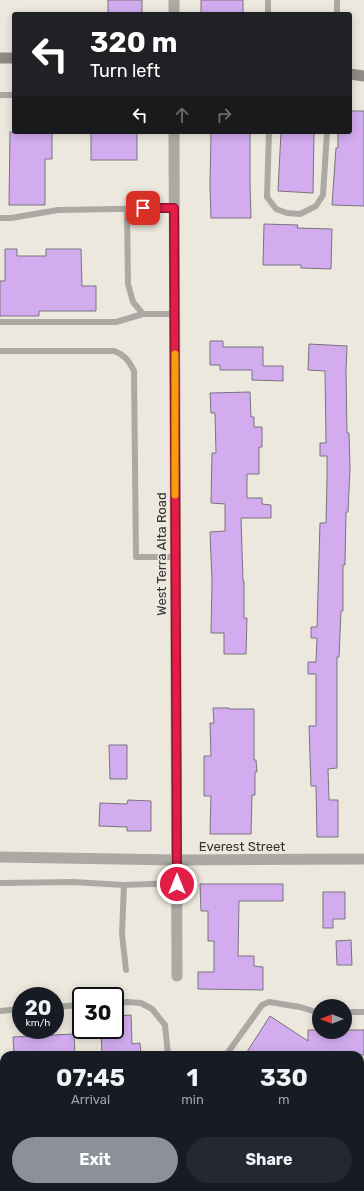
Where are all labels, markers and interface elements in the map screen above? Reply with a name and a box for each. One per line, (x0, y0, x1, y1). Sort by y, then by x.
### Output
text: 320 m (90, 26, 177, 59)
icon: left (24, 28, 76, 80)
text: Turn left (90, 60, 160, 82)
icon: left (129, 104, 151, 126)
icon: ahead (171, 104, 193, 126)
icon: right (213, 104, 235, 126)
pin (126, 191, 160, 225)
icon: arrive (132, 197, 154, 219)
street label: West Terra Alta Road (154, 492, 169, 616)
street label: Everest Street (199, 839, 285, 854)
position arrow (156, 863, 198, 905)
speed limit sign: 30 (72, 987, 124, 1039)
text: 20 (25, 996, 51, 1020)
north arrow (312, 999, 352, 1039)
map controls (312, 999, 352, 1039)
text: km/h (26, 1017, 50, 1029)
text: 07:45 (56, 1064, 125, 1092)
text: 1 (187, 1064, 198, 1092)
text: 330 (260, 1064, 308, 1092)
text: Arrival (71, 1092, 110, 1107)
text: min (181, 1092, 204, 1107)
text: m (278, 1092, 290, 1107)
button: Exit (12, 1137, 178, 1183)
button: Share (186, 1137, 352, 1183)

